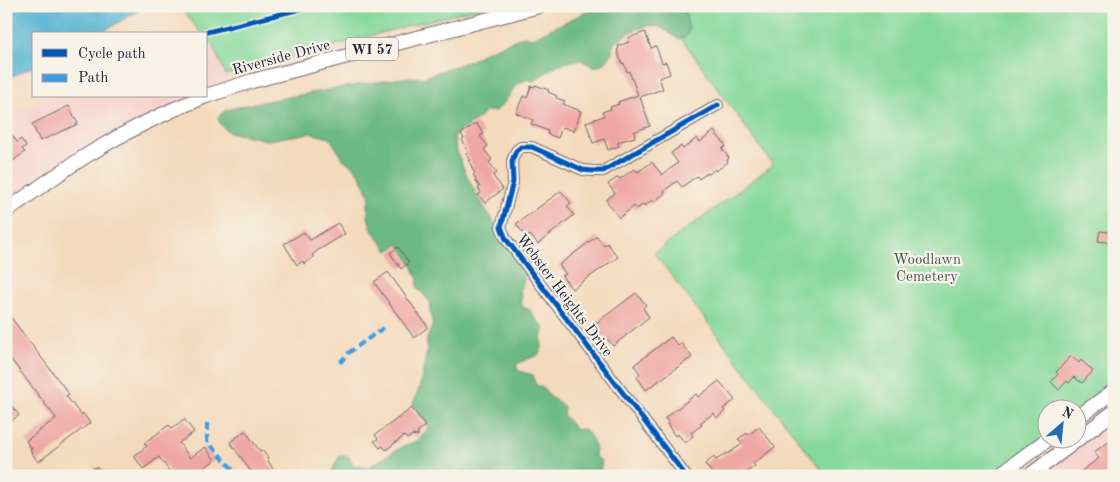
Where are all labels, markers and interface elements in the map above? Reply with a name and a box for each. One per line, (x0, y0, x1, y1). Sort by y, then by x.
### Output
legend (32, 32, 208, 98)
street label: Riverside Drive (231, 38, 332, 79)
road number: WI 57 (346, 38, 398, 61)
text: Cycle path (78, 47, 146, 62)
text: Path (78, 71, 108, 86)
street label: Webster Heights Drive (513, 232, 615, 360)
park label: Woodlawn Cemetery (893, 253, 961, 285)
north arrow (1038, 400, 1088, 450)
text: N (1060, 405, 1076, 422)

